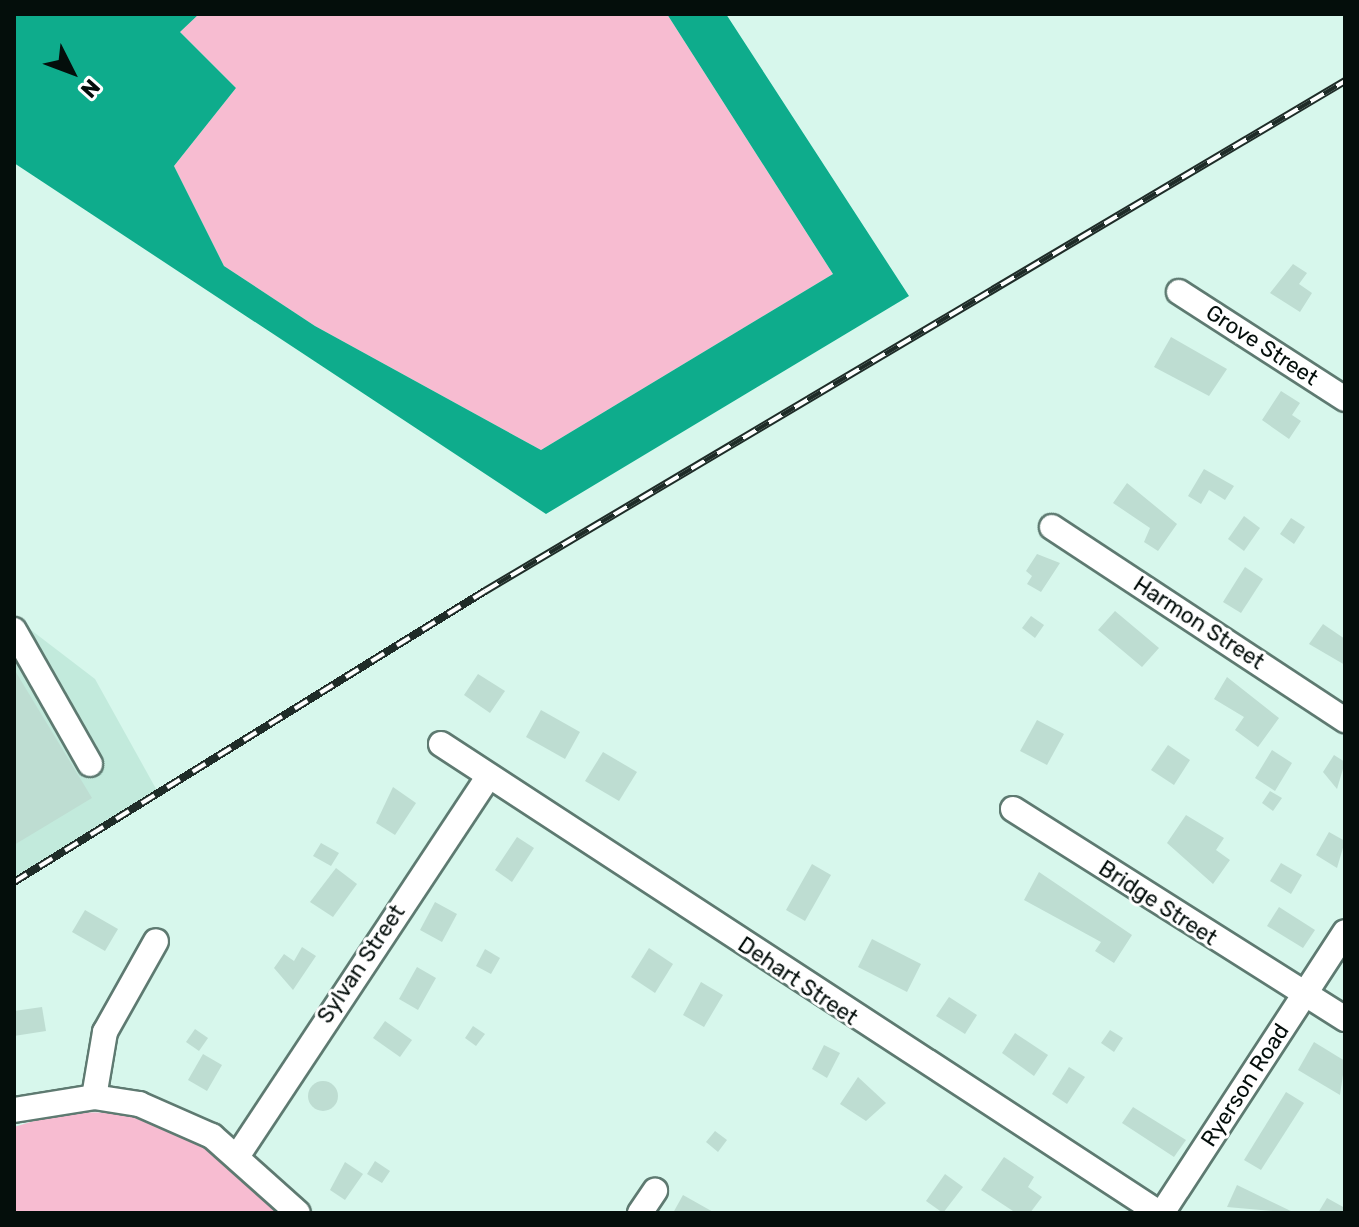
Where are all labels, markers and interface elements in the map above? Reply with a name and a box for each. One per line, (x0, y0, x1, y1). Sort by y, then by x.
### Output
north arrow (32, 32, 112, 112)
text: N (75, 73, 106, 103)
street label: Grove Street (1201, 299, 1323, 391)
street label: Harmon Street (1129, 571, 1269, 675)
street label: Bridge Street (1094, 855, 1222, 951)
street label: Sylvan Street (312, 900, 410, 1028)
street label: Dehart Street (733, 931, 863, 1031)
street label: Ryerson Road (1195, 1018, 1295, 1152)

